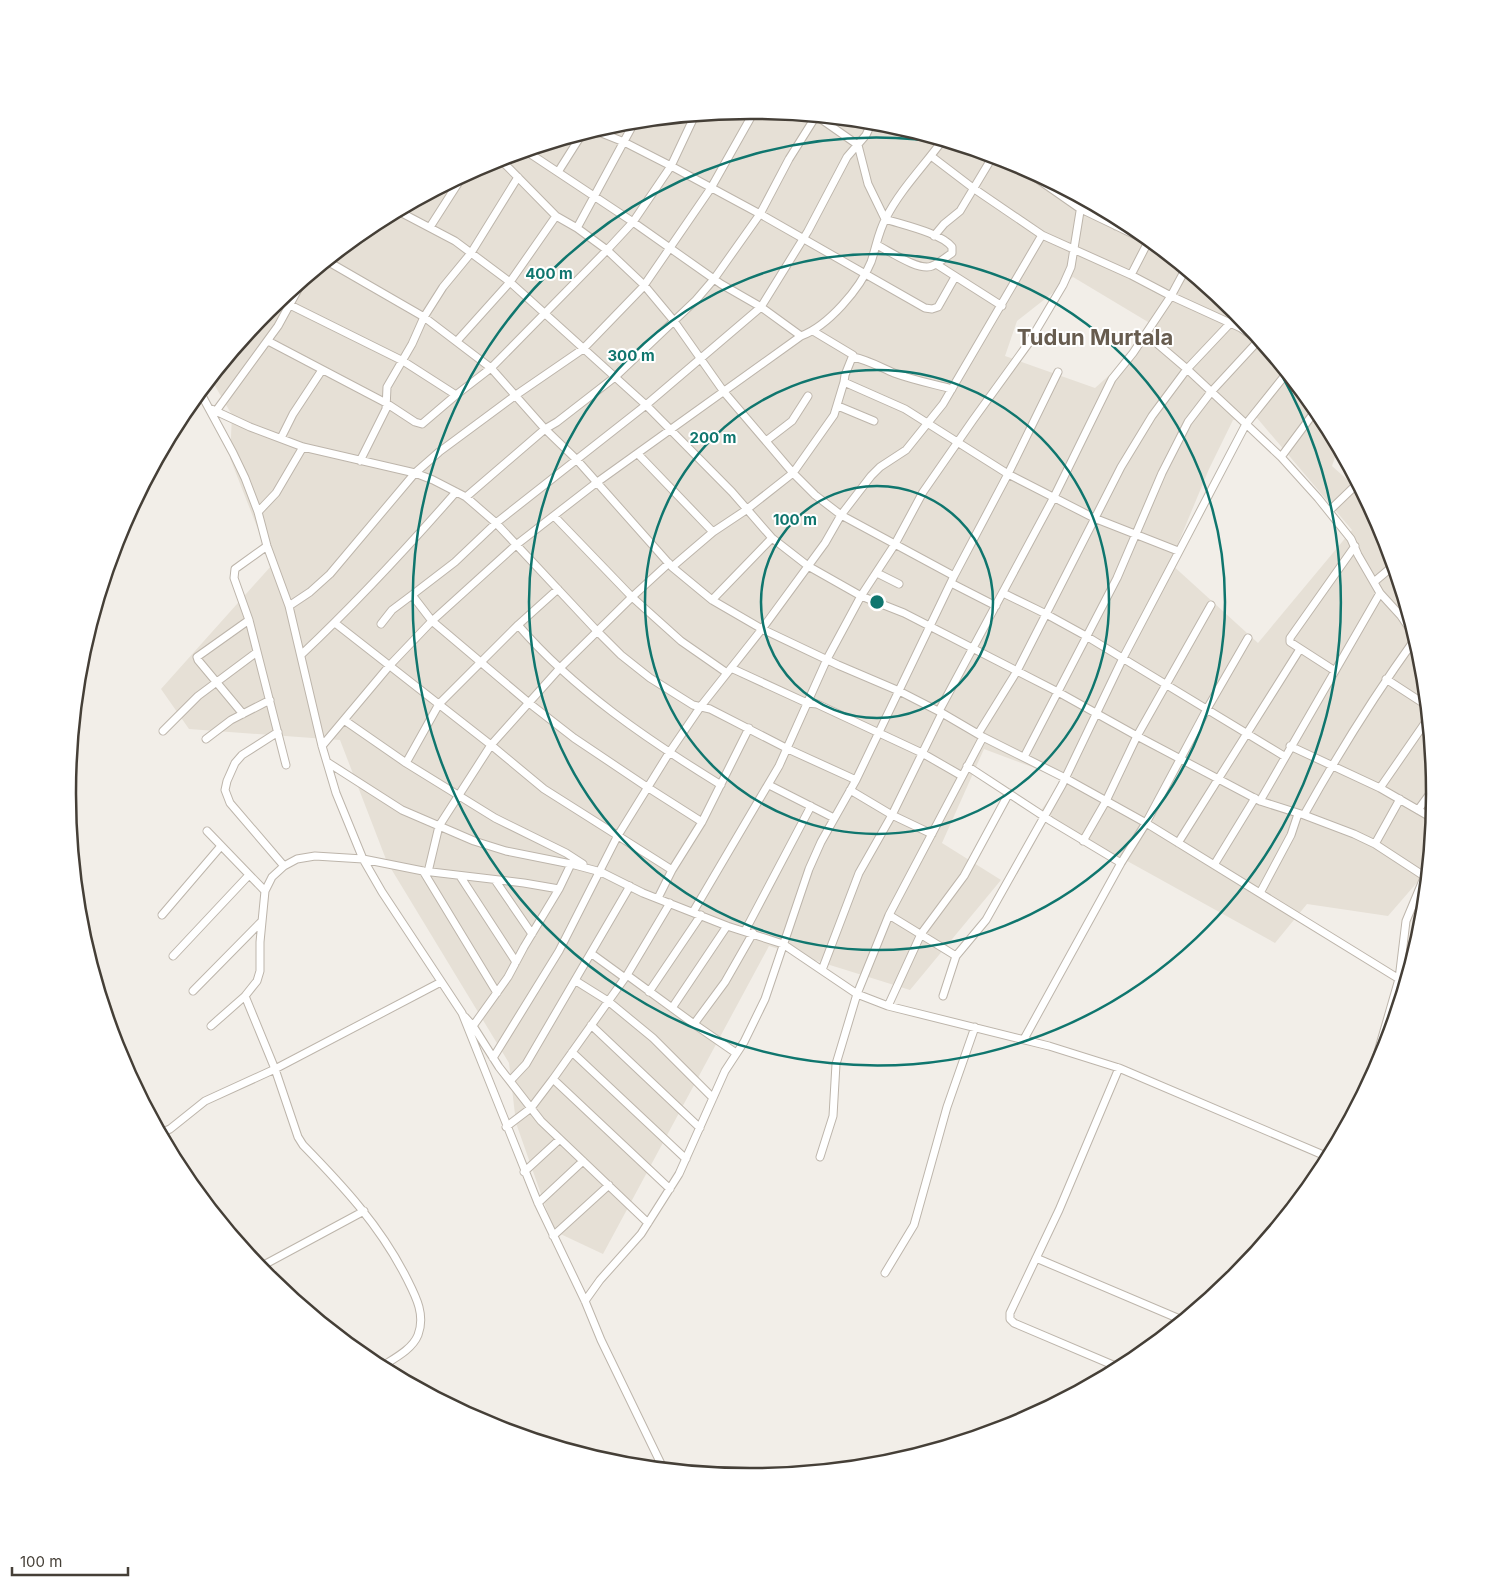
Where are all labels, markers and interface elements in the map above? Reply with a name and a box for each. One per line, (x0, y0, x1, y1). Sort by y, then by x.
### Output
text: 400 m (525, 264, 573, 283)
district label: Tudun Murtala (1017, 324, 1173, 350)
text: 300 m (607, 346, 655, 365)
text: 200 m (690, 428, 736, 447)
text: 100 m (773, 510, 817, 529)
centre of rings (868, 593, 886, 611)
scale bar (12, 1544, 129, 1576)
text: 100 m (20, 1552, 62, 1571)

